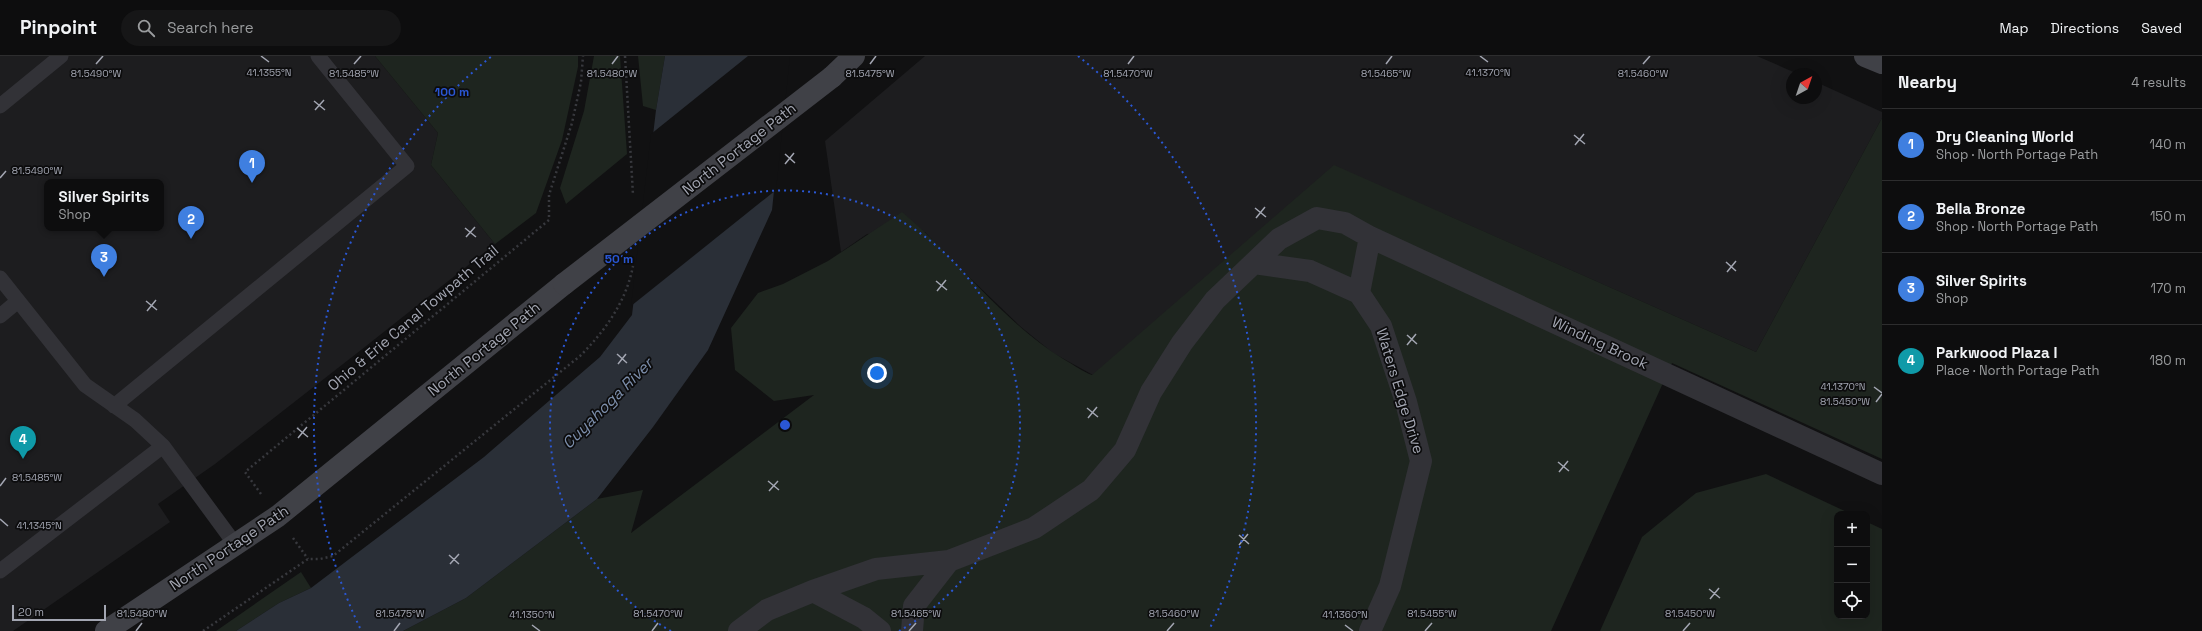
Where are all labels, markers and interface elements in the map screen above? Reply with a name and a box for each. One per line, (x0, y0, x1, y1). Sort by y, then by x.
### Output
search box (121, 10, 401, 46)
text: Pinpoint (20, 15, 97, 40)
icon: search (135, 17, 157, 39)
text: Search here (167, 18, 254, 37)
text: Map (1999, 19, 2029, 37)
text: Directions (2051, 19, 2119, 37)
text: Saved (2141, 19, 2182, 37)
text: 41.1355°N (247, 66, 291, 79)
text: 41.1370°N (1466, 66, 1510, 79)
text: 81.5490°W (71, 67, 121, 80)
text: 81.5485°W (329, 67, 379, 80)
text: 81.5480°W (587, 67, 637, 80)
text: 81.5475°W (845, 67, 895, 80)
text: 81.5470°W (1103, 67, 1153, 80)
text: 81.5465°W (1361, 67, 1411, 80)
text: 81.5460°W (1618, 67, 1668, 80)
north arrow (1786, 68, 1822, 104)
text: Nearby (1898, 71, 1957, 93)
text: 4 results (2131, 74, 2186, 91)
text: 100 m (435, 84, 469, 100)
street label: North Portage Path (678, 98, 799, 199)
text: Dry Cleaning World (1936, 127, 2074, 146)
text: 1 (1908, 136, 1914, 153)
text: 140 m (2150, 136, 2186, 153)
text: Shop · North Portage Path (1936, 146, 2098, 163)
pin: 1 (239, 150, 265, 183)
text: 81.5490°W (12, 164, 62, 177)
popup (44, 179, 164, 231)
text: Silver Spirits (59, 187, 149, 206)
text: Bella Bronze (1936, 199, 2025, 218)
text: Shop (59, 206, 91, 223)
pin: 2 (178, 206, 204, 239)
text: 2 (1907, 208, 1915, 225)
text: 150 m (2150, 208, 2186, 225)
text: Shop · North Portage Path (1936, 218, 2098, 235)
street label: Ohio & Erie Canal Towpath Trail (323, 240, 502, 395)
pin: 3 (91, 244, 117, 277)
text: 50 m (605, 251, 633, 267)
text: Silver Spirits (1936, 271, 2027, 290)
text: 3 (1907, 280, 1915, 297)
text: 170 m (2150, 280, 2186, 297)
text: Shop (1936, 290, 1968, 307)
street label: North Portage Path (424, 297, 544, 400)
street label: Winding Brook (1549, 312, 1651, 373)
street label: Waters Edge Drive (1372, 326, 1429, 456)
text: Parkwood Plaza I (1936, 343, 2057, 362)
water label: Cuyahoga River (557, 352, 659, 453)
text: 4 (1907, 352, 1915, 369)
text: 180 m (2150, 352, 2186, 369)
text: Place · North Portage Path (1936, 362, 2100, 379)
your location (867, 363, 887, 383)
text: 41.1370°N (1821, 380, 1865, 393)
text: 81.5450°W (1820, 395, 1870, 408)
centre of rings (778, 418, 792, 432)
pin: 4 (10, 426, 36, 459)
text: 81.5485°W (12, 471, 62, 484)
street label: North Portage Path (166, 501, 292, 594)
map controls (1834, 511, 1870, 619)
button: + (1834, 511, 1870, 547)
text: 41.1345°N (16, 519, 62, 532)
button: − (1834, 547, 1870, 583)
button: locate (1834, 583, 1870, 619)
scale bar (12, 603, 106, 622)
text: 20 m (18, 605, 44, 619)
text: 81.5480°W (117, 607, 167, 620)
text: 81.5475°W (375, 607, 425, 620)
text: 81.5470°W (633, 607, 683, 620)
text: 81.5465°W (891, 607, 941, 620)
text: 81.5460°W (1149, 607, 1199, 620)
text: 81.5455°W (1407, 607, 1457, 620)
text: 81.5450°W (1665, 607, 1715, 620)
text: 41.1350°N (509, 608, 555, 621)
text: 41.1360°N (1322, 608, 1368, 621)

